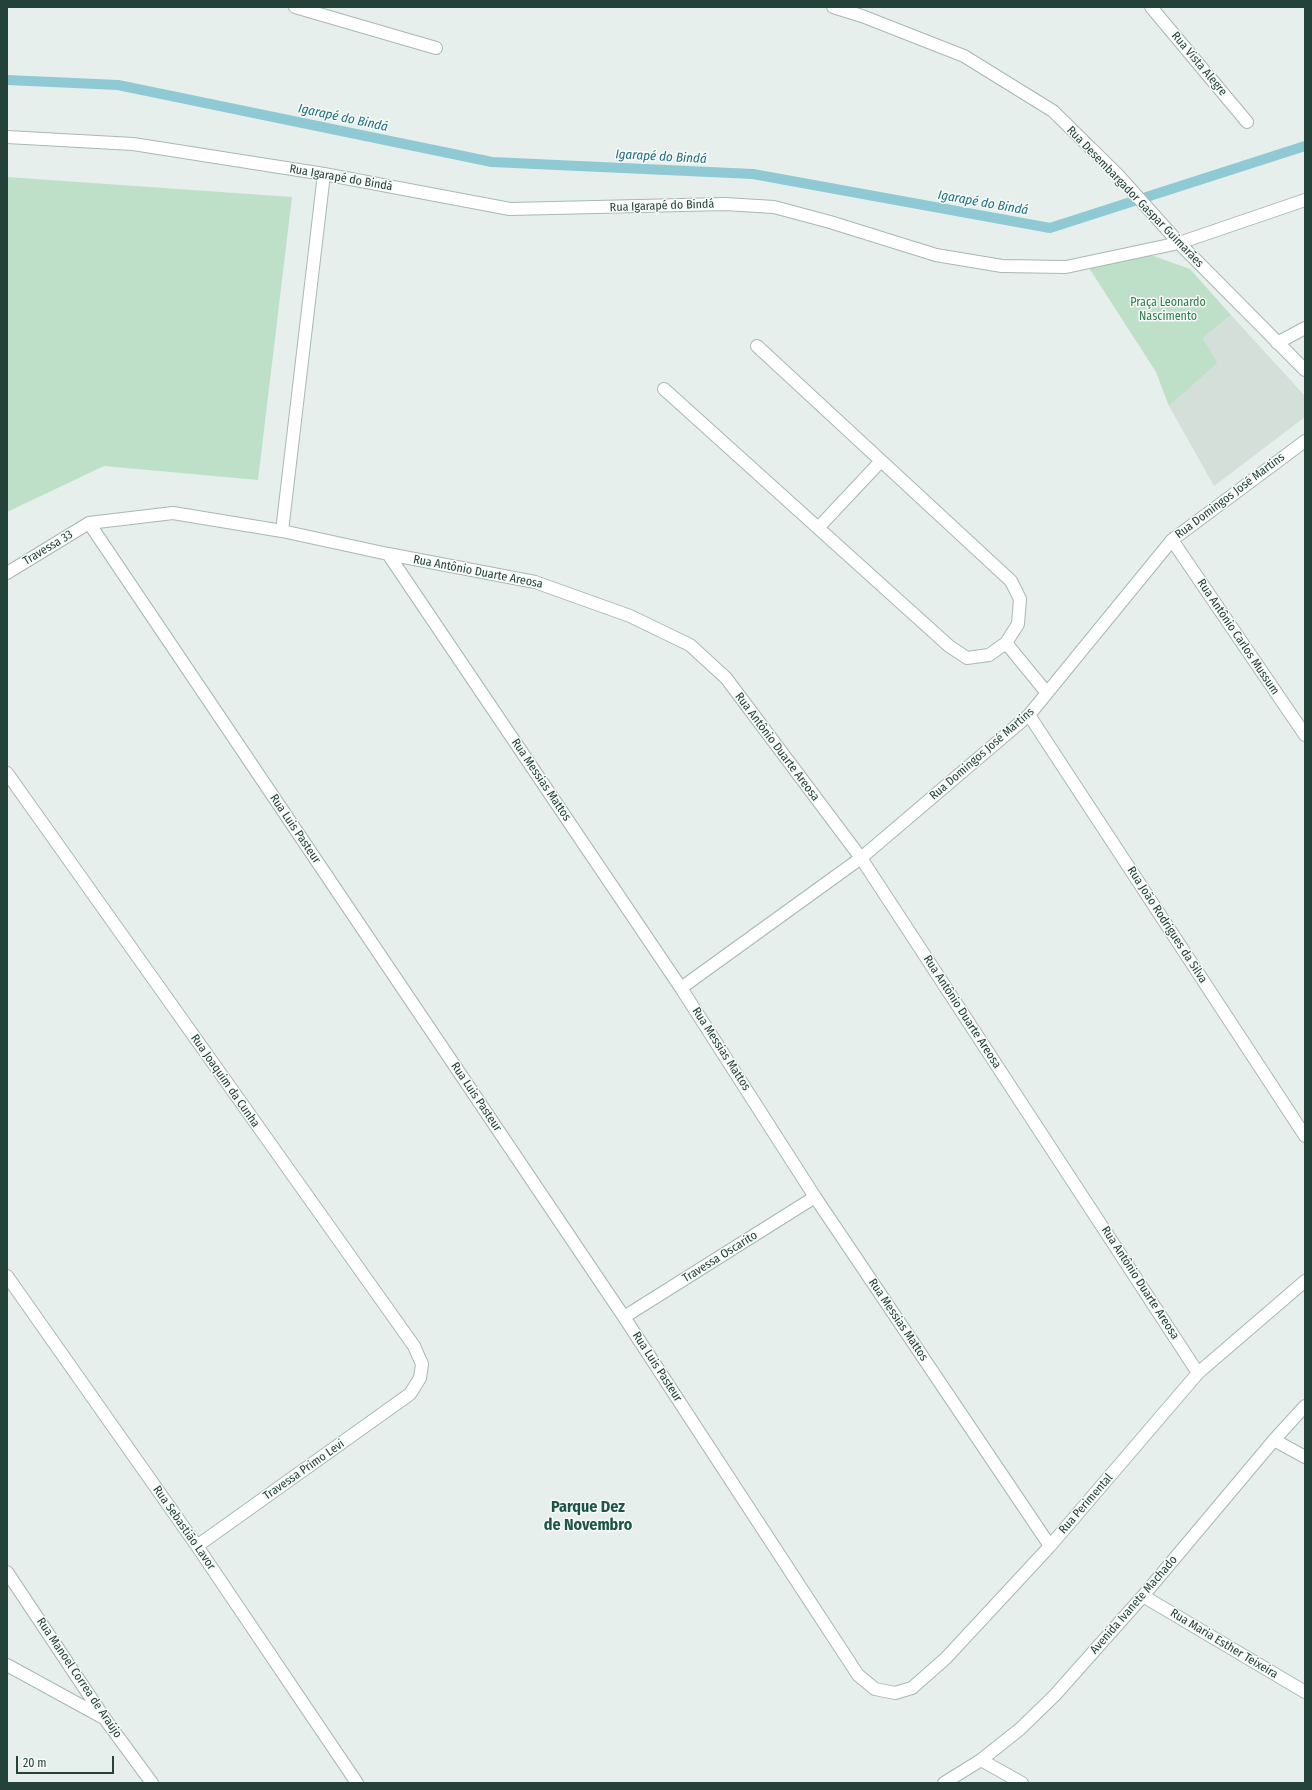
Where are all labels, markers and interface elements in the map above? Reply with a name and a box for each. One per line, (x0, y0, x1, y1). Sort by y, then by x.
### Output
street label: Rua Vista Alegre (1168, 29, 1230, 99)
water label: Igarapé do Bindá (297, 101, 389, 135)
street label: Rua Desembargador Gaspar Guimarães (1064, 123, 1206, 271)
water label: Igarapé do Bindá (615, 147, 707, 167)
street label: Rua Igarapé do Bindá (288, 162, 394, 194)
water label: Igarapé do Bindá (937, 187, 1029, 219)
street label: Rua Igarapé do Bindá (609, 197, 715, 215)
park label: Praça Leonardo Nascimento (1130, 296, 1206, 324)
street label: Rua Domingos José Martins (1172, 450, 1288, 542)
street label: Travessa 33 (21, 528, 75, 568)
street label: Rua Antônio Duarte Areosa (412, 552, 544, 592)
street label: Rua Antônio Carlos Mussum (1194, 576, 1282, 698)
street label: Rua Antônio Duarte Areosa (732, 690, 822, 804)
street label: Rua Domingos José Martins (927, 705, 1037, 803)
street label: Rua Messias Mattos (508, 736, 574, 824)
street label: Rua Luis Pasteur (266, 792, 324, 866)
street label: Rua João Rodrigues da Silva (1124, 864, 1210, 986)
street label: Rua Antônio Duarte Areosa (920, 953, 1004, 1071)
street label: Rua Messias Mattos (689, 1005, 753, 1093)
street label: Rua Joaquim da Cunha (187, 1032, 263, 1130)
street label: Rua Luis Pasteur (447, 1060, 505, 1134)
street label: Rua Antônio Duarte Areosa (1098, 1224, 1182, 1342)
street label: Travessa Oscarito (680, 1228, 760, 1286)
street label: Rua Messias Mattos (865, 1276, 931, 1364)
street label: Rua Luis Pasteur (629, 1329, 685, 1405)
street label: Travessa Primo Levi (261, 1437, 347, 1503)
street label: Rua Perimental (1056, 1471, 1116, 1537)
street label: Rua Sebastião Lavor (150, 1483, 218, 1573)
district label: Parque Dez de Novembro (544, 1498, 632, 1536)
street label: Avenida Ivanete Machado (1087, 1553, 1181, 1657)
street label: Rua Maria Esther Teixeira (1167, 1606, 1281, 1682)
street label: Rua Manoel Correa de Araújo (33, 1615, 125, 1741)
scale bar (18, 1748, 116, 1774)
text: 20 m (23, 1756, 47, 1770)

